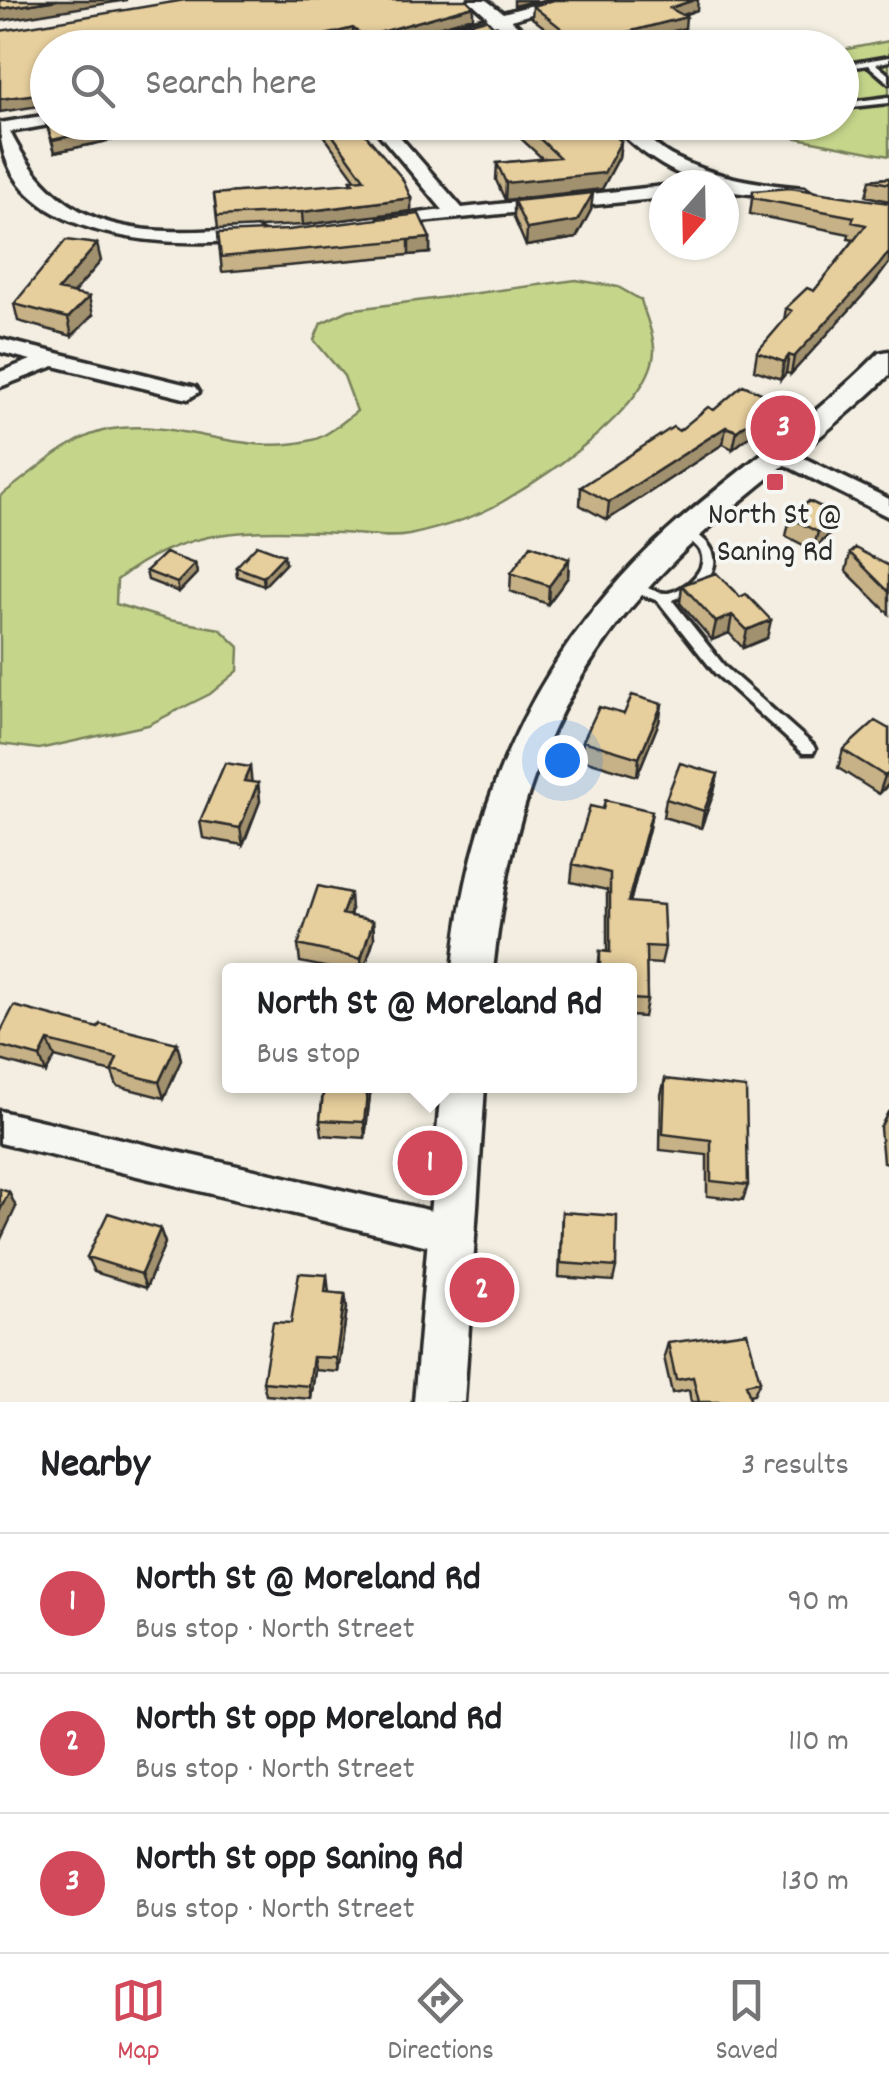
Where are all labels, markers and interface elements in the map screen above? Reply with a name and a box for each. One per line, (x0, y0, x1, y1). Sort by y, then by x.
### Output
search box (30, 30, 859, 140)
icon: search (65, 58, 120, 113)
text: Search here (145, 58, 317, 113)
north arrow (649, 170, 739, 260)
pin: 3 (750, 390, 816, 466)
marker: North St @ Saning Rd (764, 471, 786, 493)
place label: North St @ Saning Rd (708, 494, 842, 577)
your location (537, 735, 588, 786)
popup (222, 963, 637, 1093)
text: North St @ Moreland Rd (257, 978, 602, 1033)
text: Bus stop (257, 1033, 361, 1079)
pin: 1 (398, 1126, 462, 1200)
pin: 2 (450, 1252, 514, 1328)
text: Nearby (40, 1437, 150, 1497)
text: 3 results (741, 1444, 849, 1490)
text: North St @ Moreland Rd (135, 1553, 481, 1608)
text: 1 (69, 1580, 76, 1626)
text: 90 m (788, 1580, 849, 1626)
text: Bus stop · North Street (135, 1608, 415, 1654)
text: North St opp Moreland Rd (135, 1693, 502, 1748)
text: 2 (66, 1720, 79, 1766)
text: 110 m (788, 1720, 849, 1766)
text: Bus stop · North Street (135, 1748, 415, 1794)
text: North St opp Saning Rd (135, 1833, 463, 1888)
text: 3 (65, 1860, 80, 1906)
text: 130 m (781, 1860, 849, 1906)
text: Bus stop · North Street (135, 1888, 415, 1934)
tab: Map (111, 1973, 166, 2073)
tab: Directions (388, 1973, 494, 2073)
tab: Saved (716, 1973, 778, 2073)

